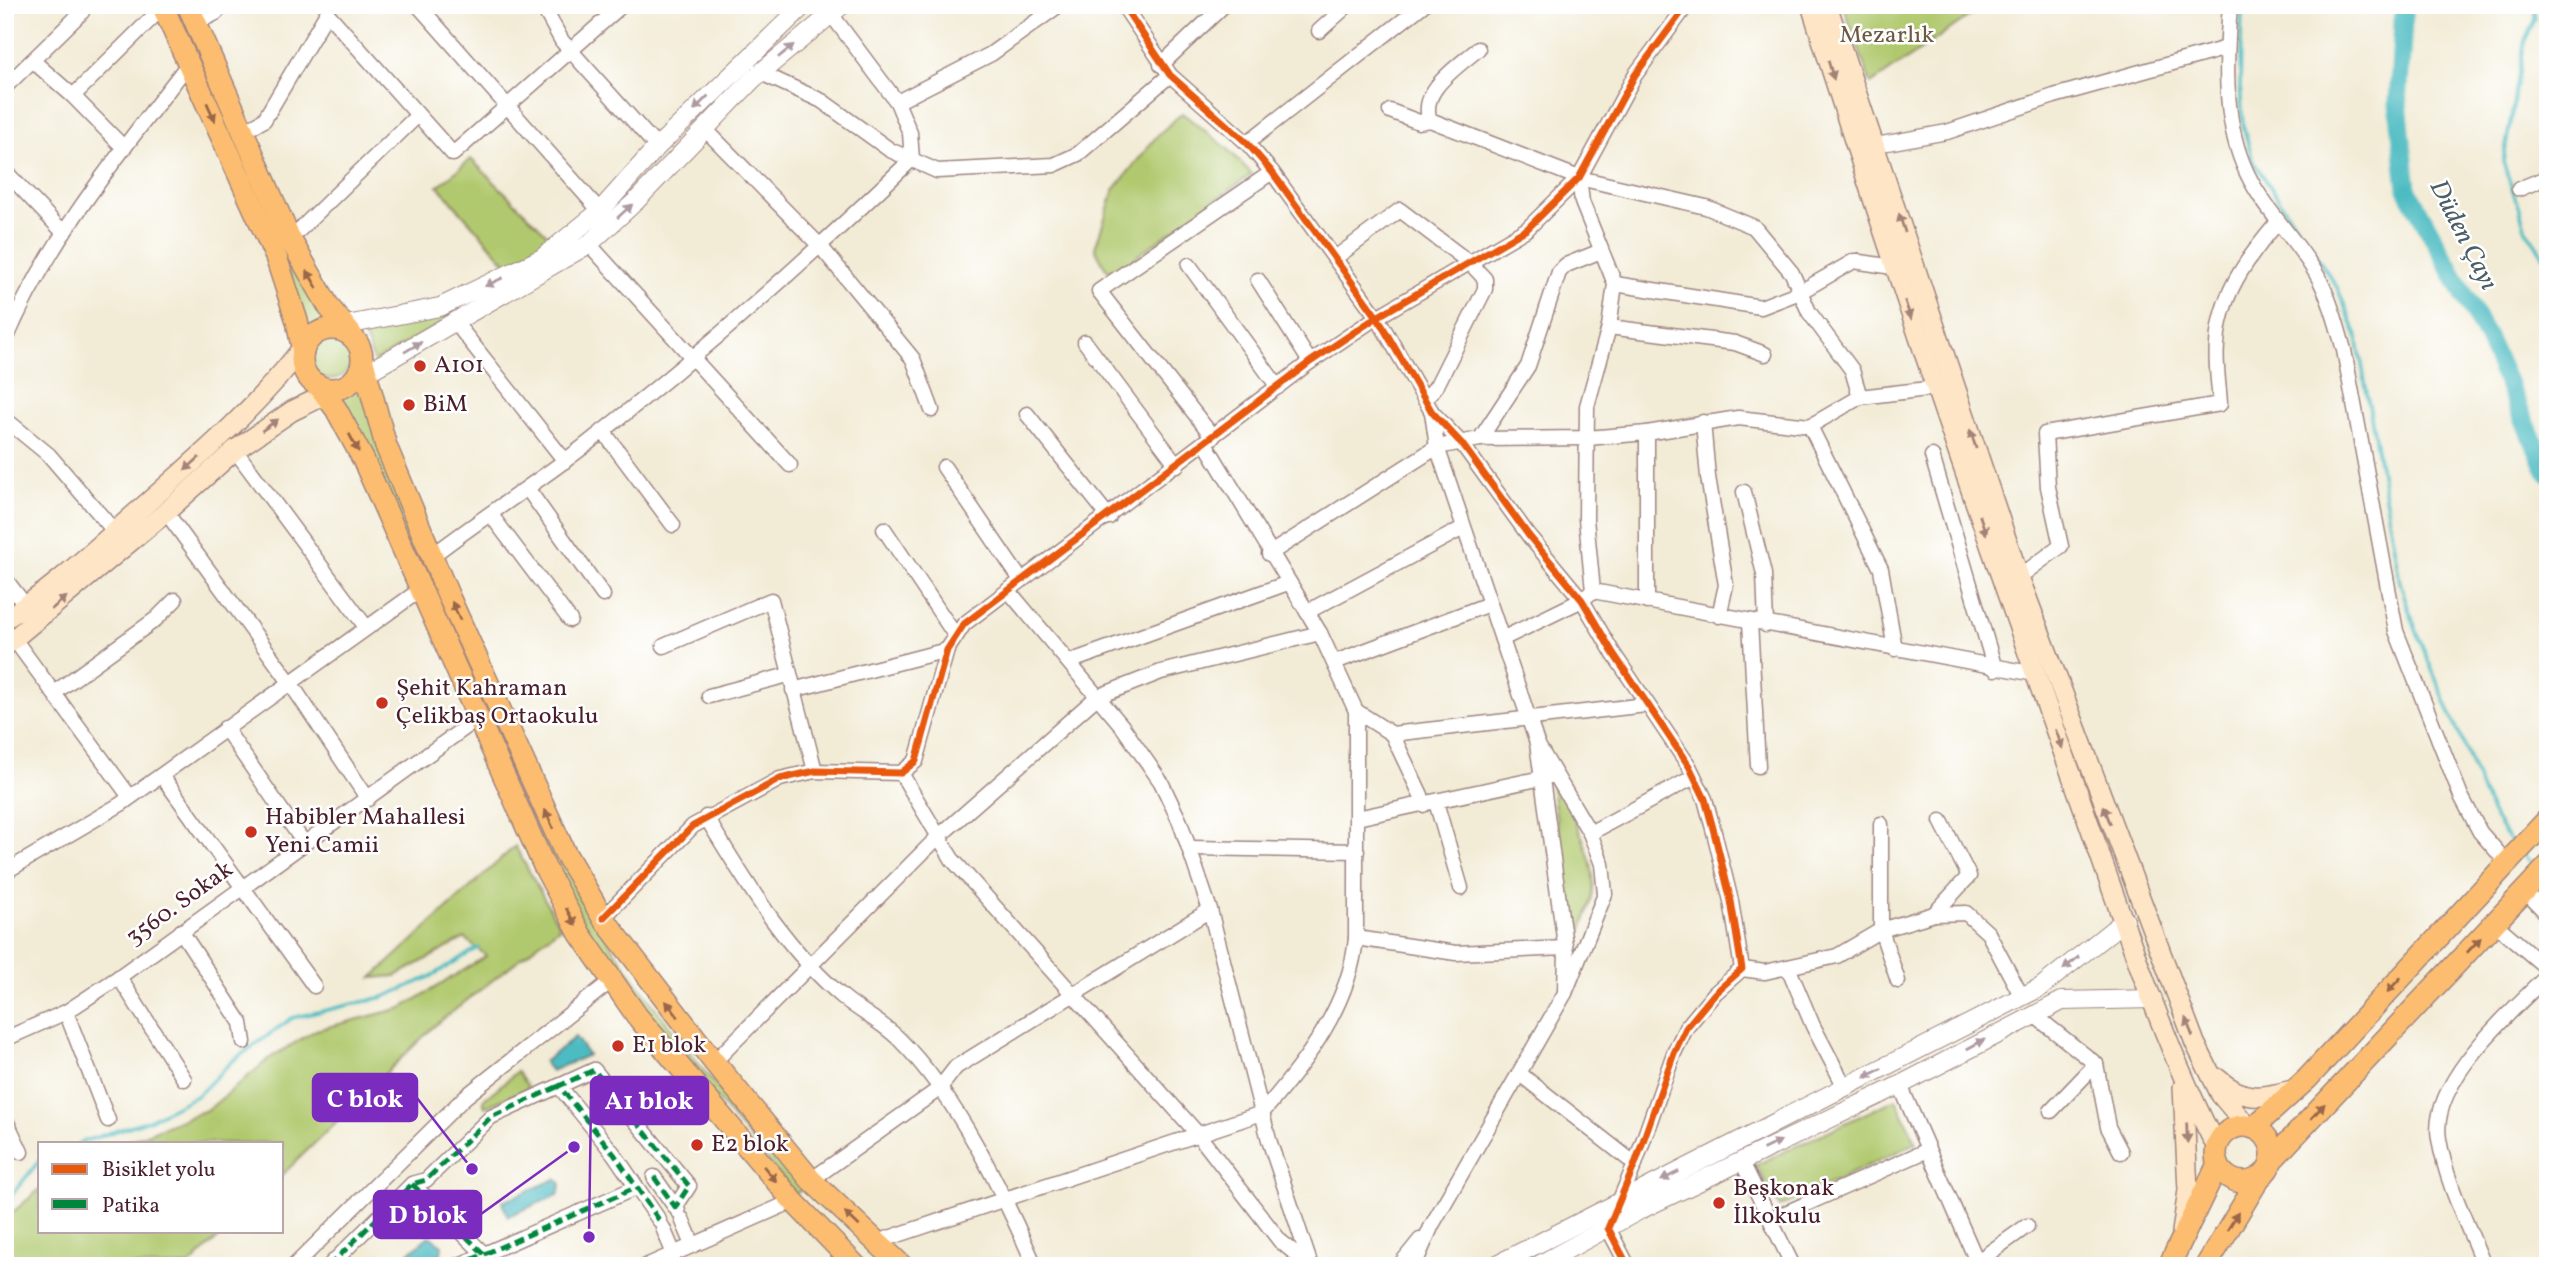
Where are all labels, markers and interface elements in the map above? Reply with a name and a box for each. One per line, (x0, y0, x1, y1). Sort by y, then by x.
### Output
park label: Mezarlık (1840, 19, 1934, 53)
one-way arrow (777, 44, 795, 59)
one-way arrow (1826, 60, 1837, 81)
one-way arrow (693, 95, 710, 112)
one-way arrow (205, 102, 217, 122)
water label: Düden Çayı (2420, 174, 2506, 296)
one-way arrow (616, 203, 634, 219)
one-way arrow (1896, 212, 1907, 233)
one-way arrow (306, 269, 318, 288)
one-way arrow (484, 276, 504, 287)
one-way arrow (1903, 300, 1914, 321)
one-way arrow (404, 341, 423, 353)
place label: A101 (434, 349, 484, 383)
marker: A101 (412, 358, 428, 374)
place label: BiM (423, 388, 468, 422)
marker: BiM (401, 397, 417, 413)
one-way arrow (261, 418, 279, 432)
one-way arrow (1968, 428, 1978, 449)
one-way arrow (348, 433, 360, 453)
one-way arrow (183, 456, 201, 472)
one-way arrow (1978, 515, 1989, 536)
one-way arrow (50, 596, 67, 611)
one-way arrow (450, 601, 462, 621)
place label: Şehit Kahraman Çelikbaş Ortaokulu (396, 672, 599, 734)
marker: Şehit Kahraman Çelikbaş Ortaokulu (374, 695, 390, 711)
one-way arrow (2054, 729, 2065, 750)
place label: Habibler Mahallesi Yeni Camii (265, 801, 465, 863)
one-way arrow (2101, 804, 2112, 825)
one-way arrow (544, 808, 555, 829)
marker: Habibler Mahallesi Yeni Camii (243, 824, 259, 840)
street label: 3560. Sokak (120, 854, 240, 954)
one-way arrow (565, 908, 577, 927)
one-way arrow (2465, 937, 2481, 954)
one-way arrow (2063, 955, 2081, 970)
one-way arrow (2386, 977, 2402, 994)
one-way arrow (665, 1001, 680, 1018)
one-way arrow (2183, 1016, 2194, 1037)
place label: E1 blok (632, 1029, 706, 1063)
marker: E1 blok (610, 1038, 626, 1054)
one-way arrow (1966, 1039, 1986, 1050)
one-way arrow (1863, 1068, 1883, 1079)
callout: C blok (313, 1074, 417, 1121)
callout: A1 blok (591, 1077, 708, 1124)
text: C blok (327, 1082, 404, 1118)
text: A1 blok (605, 1084, 694, 1120)
one-way arrow (2309, 1103, 2325, 1120)
one-way arrow (2181, 1123, 2192, 1145)
place label: E2 blok (711, 1128, 789, 1162)
marker: E2 blok (689, 1137, 705, 1153)
one-way arrow (1762, 1139, 1782, 1151)
legend (38, 1142, 284, 1232)
text: Bisiklet yolu (102, 1156, 216, 1185)
one-way arrow (762, 1166, 777, 1183)
one-way arrow (1660, 1171, 1680, 1182)
place label: Beşkonak İlkokulu (1733, 1172, 1834, 1234)
callout: D blok (374, 1191, 481, 1238)
text: Patika (102, 1192, 160, 1221)
marker: Beşkonak İlkokulu (1711, 1195, 1727, 1211)
text: D blok (388, 1198, 468, 1234)
one-way arrow (844, 1211, 861, 1227)
one-way arrow (2226, 1212, 2239, 1231)

